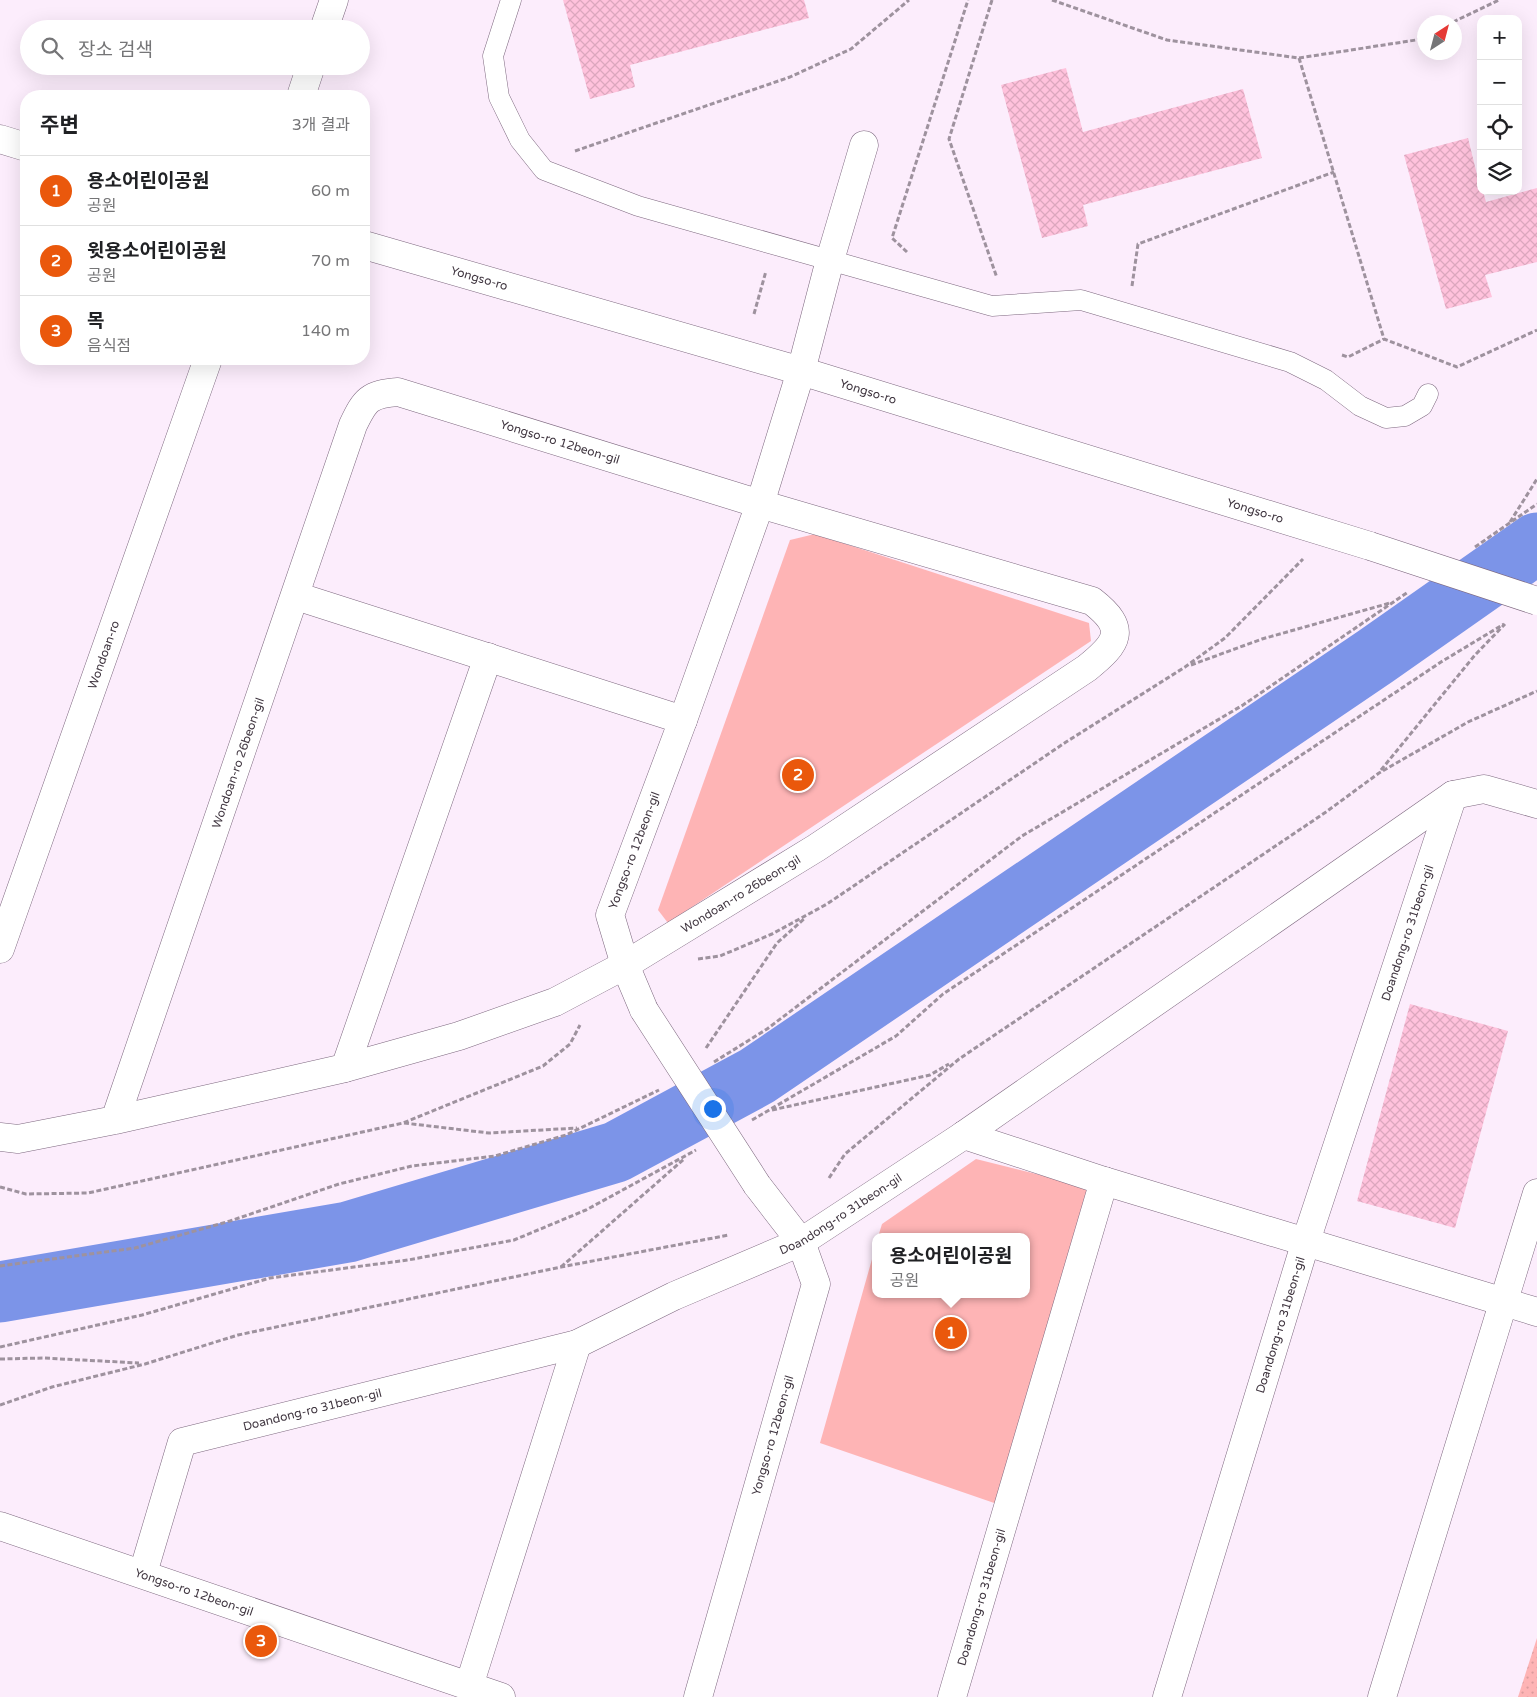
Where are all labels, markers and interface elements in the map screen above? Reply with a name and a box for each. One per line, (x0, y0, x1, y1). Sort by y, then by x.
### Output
north arrow (1417, 15, 1462, 60)
map controls (1477, 15, 1522, 195)
button: + (1477, 15, 1522, 60)
search box (20, 20, 370, 75)
icon: search (38, 34, 66, 62)
text: 장소 검색 (78, 39, 153, 61)
button: − (1477, 60, 1522, 105)
button: locate (1477, 105, 1522, 150)
text: 주변 (40, 113, 79, 138)
text: 3개 결과 (292, 115, 350, 135)
button: layers (1477, 150, 1522, 195)
text: 용소어린이공원 (87, 170, 209, 192)
text: 1 (51, 181, 61, 201)
text: 60 m (311, 181, 350, 201)
text: 공원 (87, 196, 116, 216)
text: 윗용소어린이공원 (87, 240, 227, 262)
text: 2 (51, 251, 61, 271)
text: 70 m (311, 251, 350, 271)
street label: Yongso-ro (449, 263, 509, 293)
text: 공원 (87, 266, 116, 286)
text: 목 (87, 310, 104, 332)
text: 3 (51, 321, 61, 341)
text: 140 m (301, 321, 350, 341)
text: 음식점 (87, 336, 131, 356)
street label: Yongso-ro (838, 376, 898, 407)
street label: Yongso-ro 12beon-gil (499, 417, 621, 467)
street label: Yongso-ro (1225, 495, 1285, 526)
street label: Wondoan-ro (85, 619, 122, 691)
street label: Wondoan-ro 26beon-gil (209, 696, 267, 830)
pin: 2 (782, 756, 814, 794)
street label: Yongso-ro 12beon-gil (606, 790, 663, 911)
street label: Wondoan-ro 26beon-gil (679, 852, 803, 936)
street label: Doandong-ro 31beon-gil (1379, 863, 1436, 1003)
your location (700, 1096, 726, 1122)
street label: Doandong-ro 31beon-gil (777, 1171, 905, 1257)
popup (872, 1233, 1030, 1298)
text: 용소어린이공원 (890, 1245, 1012, 1267)
street label: Doandong-ro 31beon-gil (1253, 1255, 1308, 1395)
text: 공원 (890, 1271, 919, 1291)
pin: 1 (935, 1314, 967, 1352)
street label: Yongso-ro 12beon-gil (749, 1374, 797, 1497)
street label: Doandong-ro 31beon-gil (242, 1386, 383, 1434)
street label: Doandong-ro 31beon-gil (955, 1527, 1008, 1667)
street label: Yongso-ro 12beon-gil (133, 1566, 255, 1619)
pin: 3 (245, 1622, 277, 1660)

